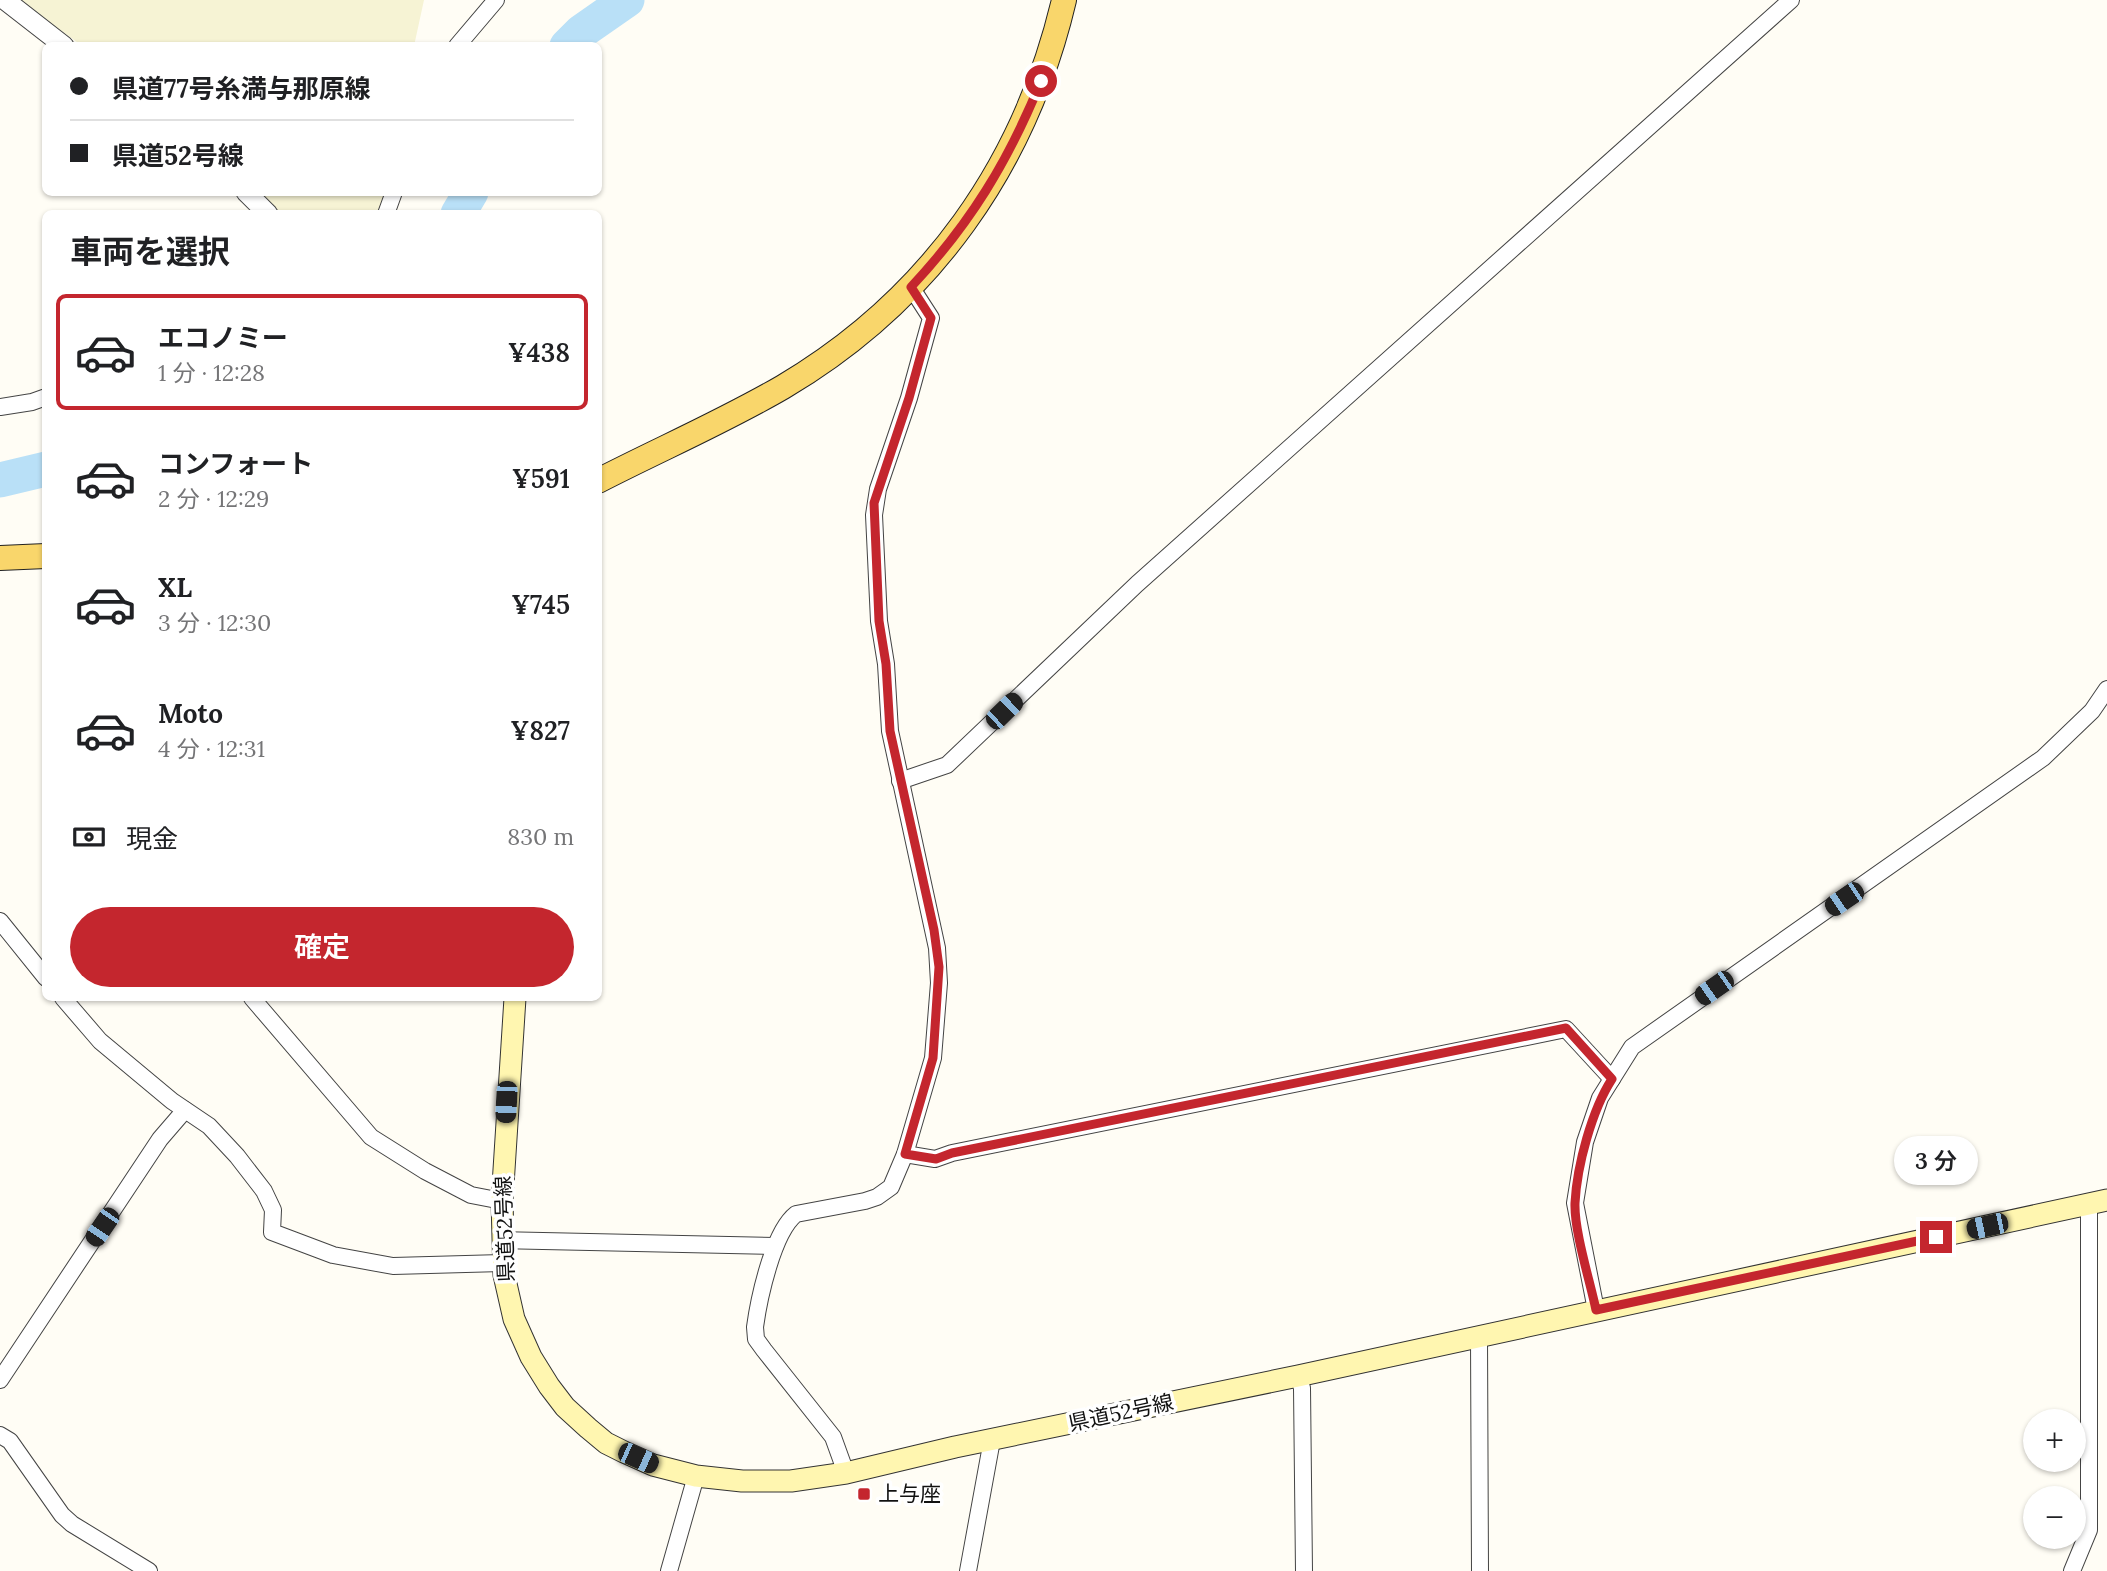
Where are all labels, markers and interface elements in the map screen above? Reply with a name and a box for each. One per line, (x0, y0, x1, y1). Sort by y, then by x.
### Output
route start (1025, 65, 1057, 97)
text: 県道77号糸満与那原線 (112, 72, 371, 105)
text: 県道52号線 (112, 139, 244, 172)
text: 車両を選択 (70, 231, 230, 272)
icon: car (74, 321, 137, 384)
text: エコノミー (158, 321, 288, 354)
text: ¥438 (508, 336, 570, 369)
text: 1 分 · 12:28 (158, 358, 265, 387)
icon: car (74, 447, 137, 510)
text: コンフォート (158, 447, 313, 480)
text: ¥591 (512, 462, 570, 495)
text: 2 分 · 12:29 (158, 484, 269, 513)
text: XL (158, 571, 192, 604)
icon: car (74, 573, 137, 636)
text: ¥745 (511, 588, 570, 621)
text: 3 分 · 12:30 (158, 608, 271, 637)
car (982, 689, 1027, 733)
text: Moto (158, 697, 223, 730)
icon: car (74, 699, 137, 762)
text: ¥827 (511, 714, 570, 747)
text: 4 分 · 12:31 (158, 734, 265, 763)
icon: cash (70, 818, 108, 856)
text: 現金 (126, 822, 178, 855)
text: 830 m (507, 822, 574, 851)
car (1821, 879, 1868, 919)
button: 確定 (70, 907, 574, 987)
car (1691, 967, 1738, 1009)
car (495, 1080, 518, 1124)
callout: 3 分 (1894, 1136, 1978, 1184)
text: 3 分 (1915, 1146, 1957, 1175)
street label: 県道52号線 (489, 1175, 520, 1283)
car (82, 1204, 123, 1250)
car (1965, 1211, 2010, 1241)
route end (1920, 1221, 1952, 1253)
street label: 県道52号線 (1066, 1388, 1176, 1437)
map controls (2023, 1409, 2086, 1549)
button: + (2023, 1409, 2086, 1472)
car (615, 1440, 662, 1476)
place label: 上与座 (878, 1480, 941, 1507)
marker: 上与座 (856, 1486, 872, 1502)
button: − (2023, 1486, 2086, 1549)

